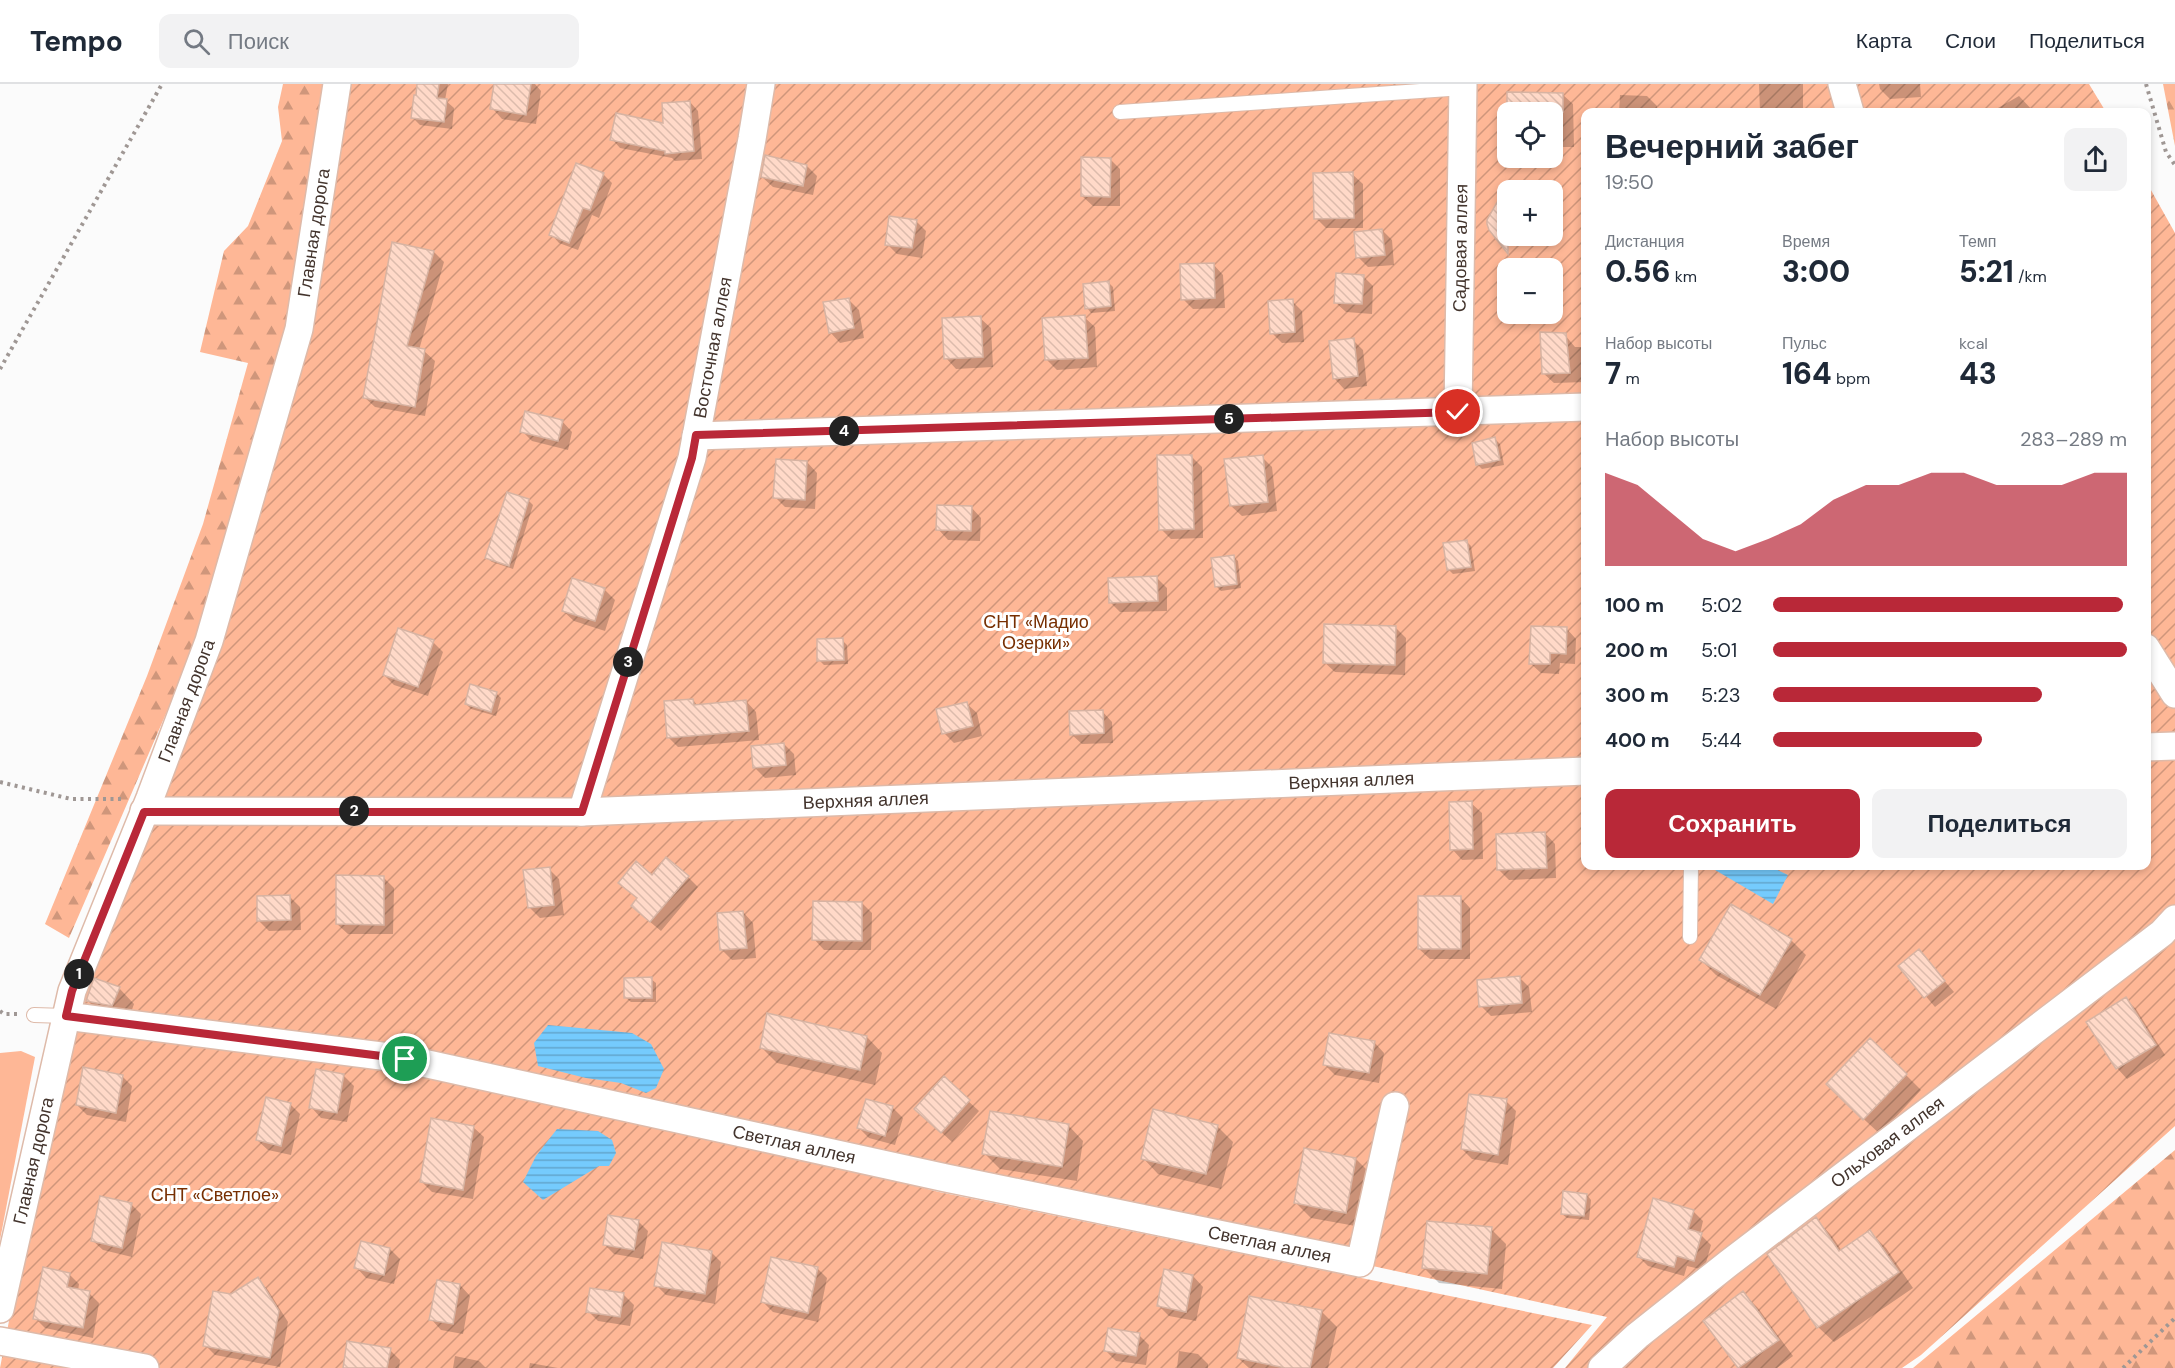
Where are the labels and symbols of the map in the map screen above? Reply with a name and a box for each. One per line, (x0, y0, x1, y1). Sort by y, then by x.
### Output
street label: Главная дорога (292, 166, 336, 299)
street label: Садовая аллея (1448, 184, 1473, 312)
street label: Восточная аллея (688, 275, 738, 420)
pin (1432, 386, 1483, 437)
pin: 5 (1214, 404, 1244, 434)
pin: 4 (829, 416, 859, 446)
park label: СНТ «Мадио Озерки» (983, 610, 1089, 655)
street label: Главная дорога (152, 635, 221, 766)
pin: 3 (613, 647, 643, 677)
street label: Верхняя аллея (1288, 766, 1415, 795)
street label: Верхняя аллея (802, 786, 929, 815)
pin: 2 (339, 796, 369, 826)
pin: 1 (64, 959, 94, 989)
pin (379, 1033, 430, 1084)
street label: Ольховая аллея (1826, 1091, 1949, 1193)
street label: Главная дорога (7, 1094, 60, 1227)
street label: Светлая аллея (730, 1119, 858, 1170)
park label: СНТ «Светлое» (151, 1183, 279, 1207)
street label: Светлая аллея (1206, 1220, 1334, 1269)

